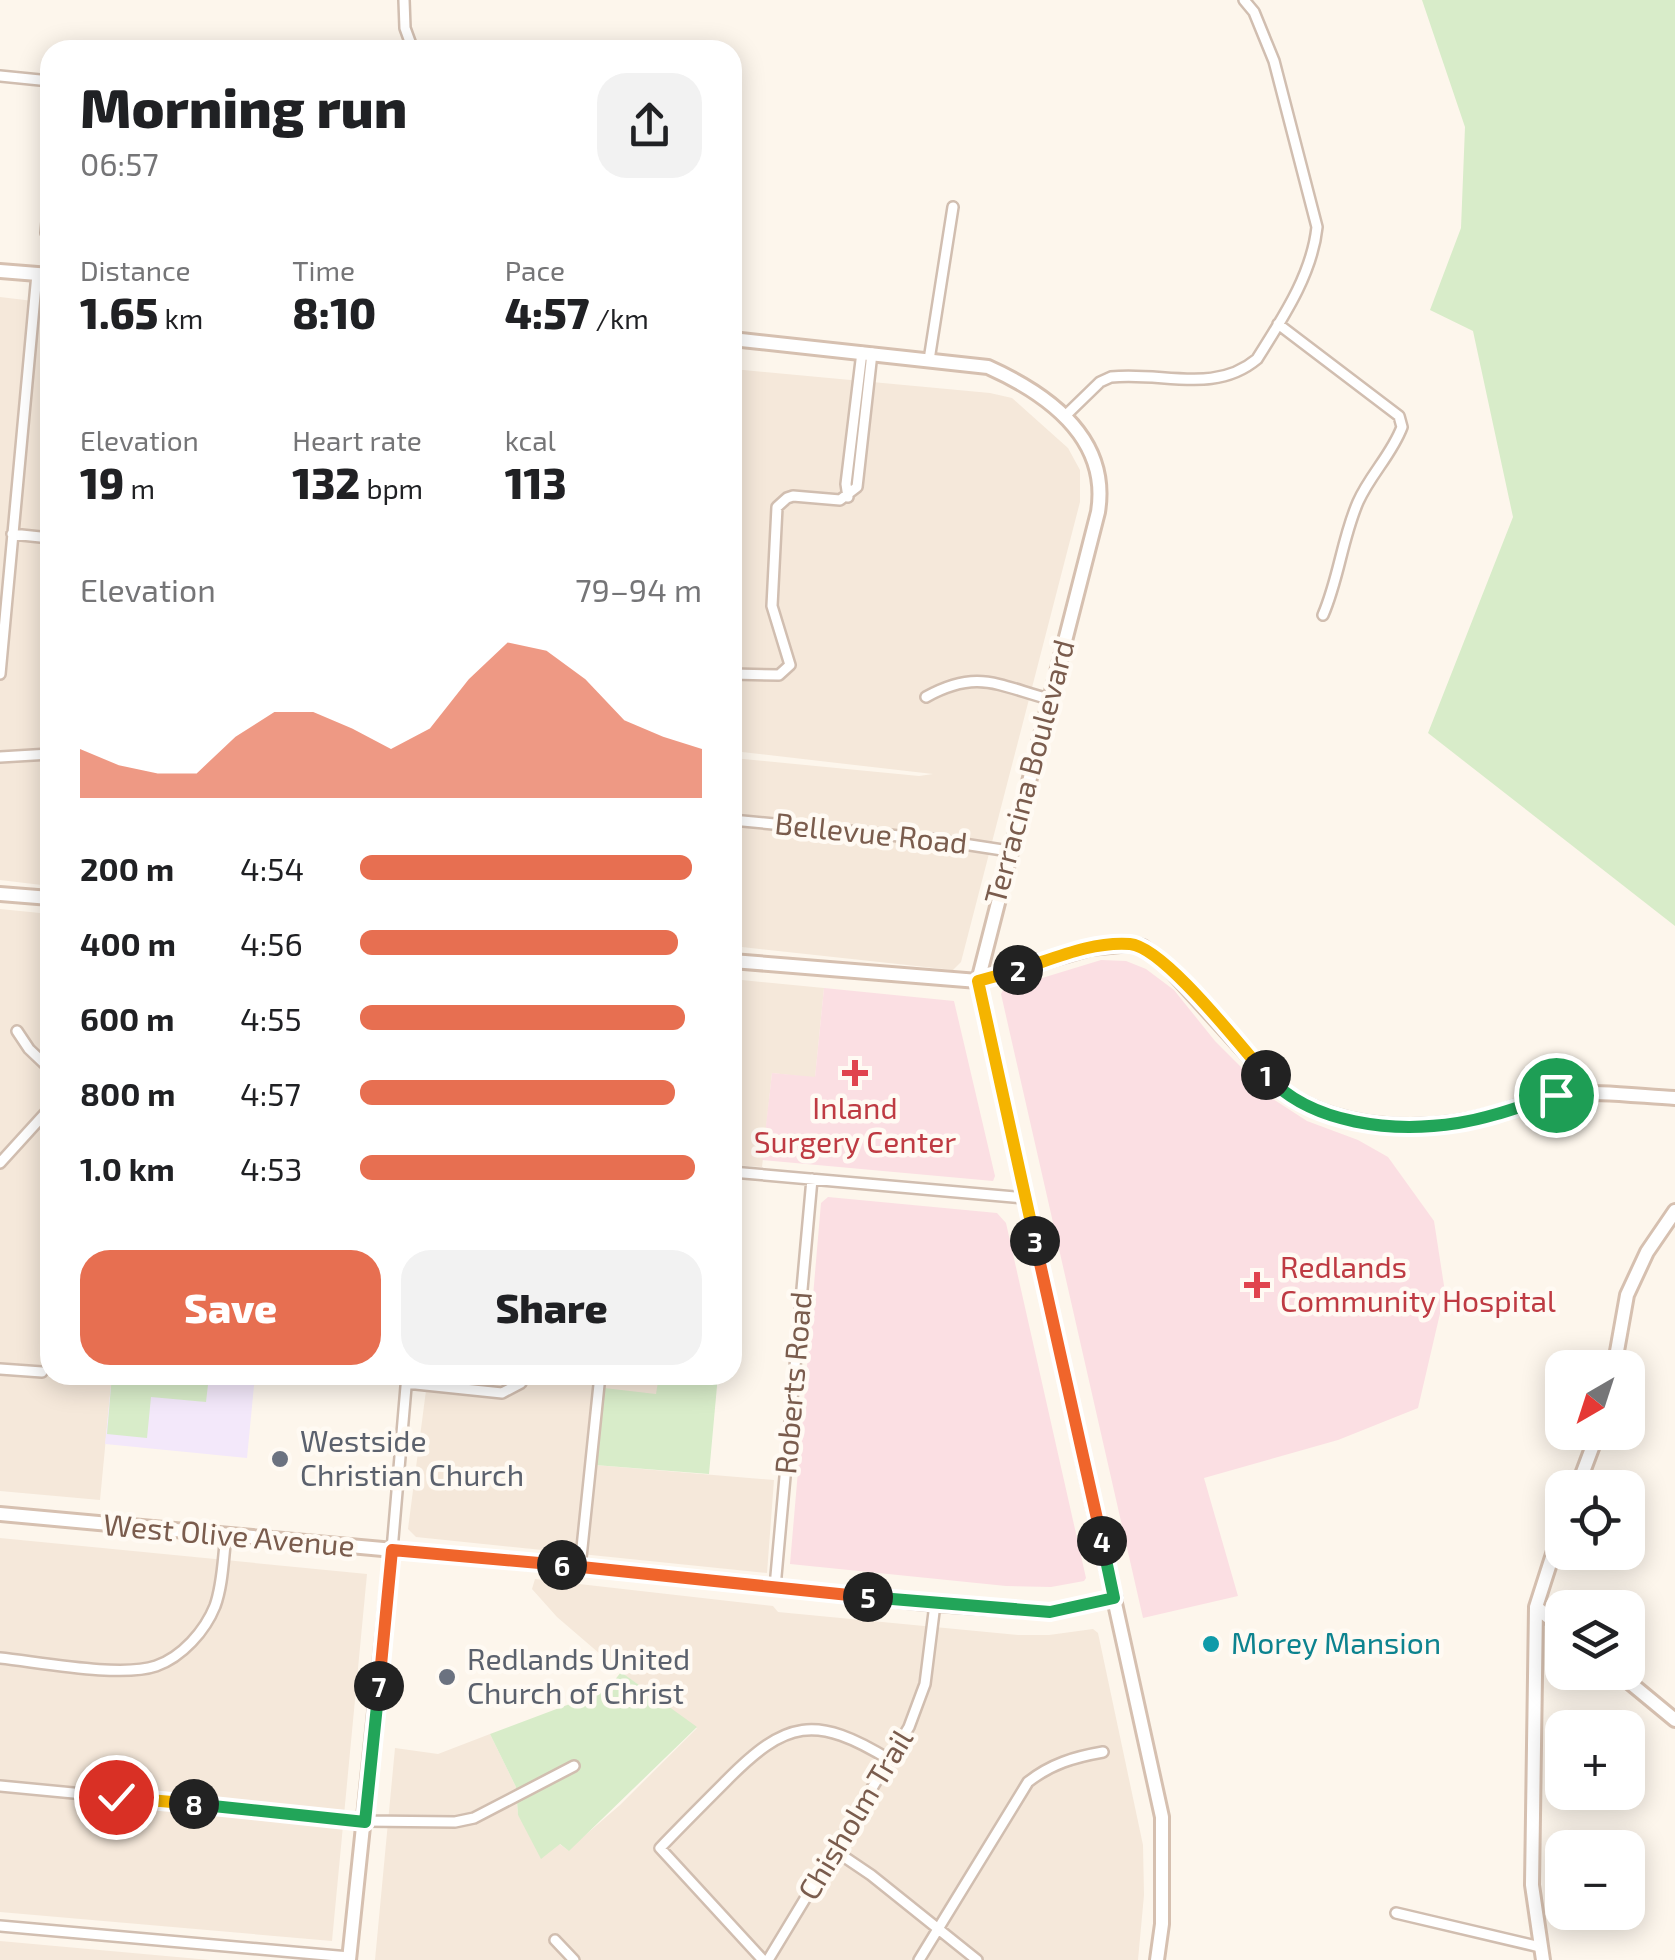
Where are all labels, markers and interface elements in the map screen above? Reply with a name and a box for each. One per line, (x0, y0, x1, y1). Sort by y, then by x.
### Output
text: Morning run (80, 73, 408, 139)
button: share (597, 73, 702, 178)
text: 06:57 (80, 144, 159, 182)
text: Distance (80, 253, 191, 287)
text: Time (292, 253, 355, 287)
text: Pace (505, 253, 565, 287)
text: 1.65 (80, 287, 158, 337)
text: 8:10 (292, 287, 376, 337)
text: 4:57 (505, 287, 589, 337)
text: km (158, 301, 203, 335)
text: /km (589, 301, 649, 335)
text: Elevation (80, 423, 199, 457)
text: Heart rate (292, 423, 422, 457)
text: kcal (505, 423, 556, 457)
text: 19 (80, 457, 124, 507)
text: 132 (292, 457, 360, 507)
text: 113 (505, 457, 567, 507)
text: m (124, 471, 155, 505)
text: bpm (360, 471, 423, 505)
text: Elevation (80, 570, 216, 608)
text: 79–94 m (575, 570, 702, 608)
street label: Terracina Boulevard (975, 635, 1081, 908)
street label: Bellevue Road (773, 804, 969, 860)
text: 200 m (80, 849, 174, 887)
text: 4:54 (240, 849, 304, 887)
text: 400 m (80, 924, 176, 962)
text: 4:56 (240, 924, 303, 962)
pin: 2 (993, 945, 1043, 995)
text: 2 (1010, 953, 1026, 987)
text: 600 m (80, 999, 174, 1037)
text: 4:55 (240, 999, 302, 1037)
pin: 1 (1241, 1050, 1291, 1100)
pin (1514, 1053, 1599, 1138)
text: 1 (1260, 1058, 1272, 1092)
marker: Inland Surgery Center (842, 1060, 868, 1086)
icon: arrive (1529, 1068, 1584, 1123)
text: 800 m (80, 1074, 175, 1112)
text: 4:57 (240, 1074, 301, 1112)
place label: Inland Surgery Center (754, 1089, 956, 1159)
text: 1.0 km (80, 1149, 175, 1187)
text: 4:53 (240, 1149, 302, 1187)
pin: 3 (1010, 1216, 1060, 1266)
text: 3 (1027, 1224, 1043, 1258)
place label: Redlands Community Hospital (1280, 1248, 1556, 1318)
button: Save (80, 1250, 381, 1365)
button: Share (401, 1250, 702, 1365)
marker: Redlands Community Hospital (1244, 1272, 1270, 1298)
street label: Roberts Road (766, 1290, 818, 1476)
north arrow (1545, 1350, 1645, 1450)
map controls (1545, 1350, 1645, 1930)
place label: Westside Christian Church (300, 1422, 524, 1492)
marker: Westside Christian Church (269, 1448, 291, 1470)
button: locate (1545, 1470, 1645, 1570)
street label: West Olive Avenue (102, 1505, 356, 1563)
pin: 4 (1077, 1516, 1127, 1566)
text: 4 (1093, 1524, 1111, 1558)
pin: 6 (537, 1540, 587, 1590)
text: 6 (554, 1548, 570, 1582)
pin: 5 (843, 1572, 893, 1622)
text: 5 (860, 1580, 876, 1614)
button: layers (1545, 1590, 1645, 1690)
place label: Morey Mansion (1231, 1624, 1441, 1660)
marker: Morey Mansion (1200, 1633, 1222, 1655)
place label: Redlands United Church of Christ (467, 1640, 690, 1710)
pin: 7 (354, 1661, 404, 1711)
marker: Redlands United Church of Christ (436, 1666, 458, 1688)
text: 7 (372, 1669, 386, 1703)
button: + (1545, 1710, 1645, 1810)
street label: Chisholm Trail (789, 1722, 919, 1906)
pin (74, 1755, 159, 1840)
icon: check (89, 1770, 144, 1825)
pin: 8 (169, 1779, 219, 1829)
text: 8 (185, 1787, 203, 1821)
button: − (1545, 1830, 1645, 1930)

